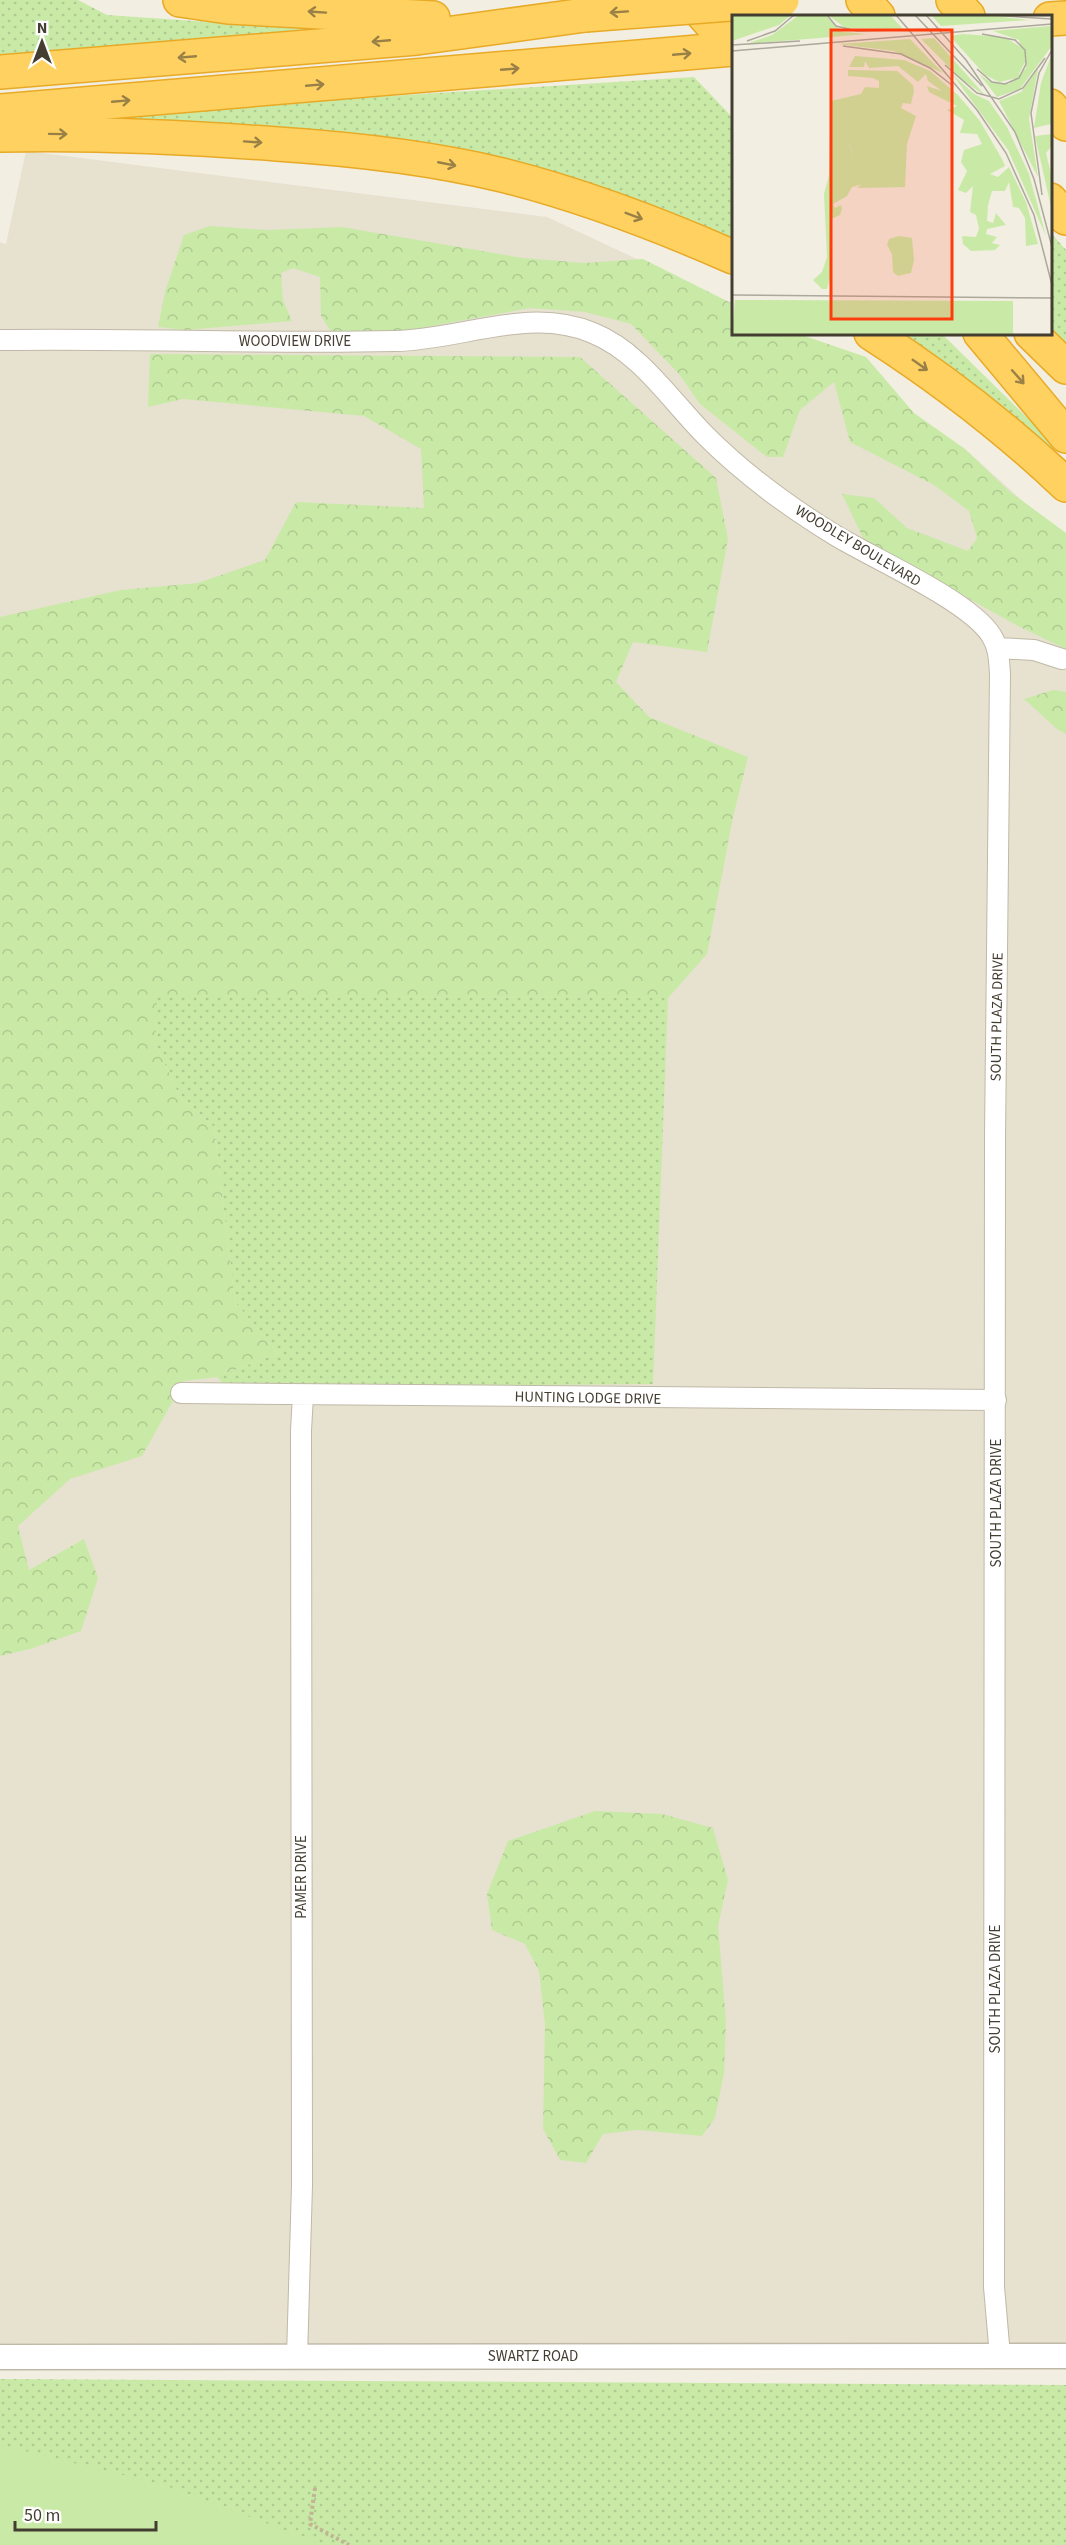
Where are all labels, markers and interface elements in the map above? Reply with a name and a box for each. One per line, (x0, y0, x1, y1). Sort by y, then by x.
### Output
one-way arrow (307, 7, 327, 18)
one-way arrow (610, 7, 630, 18)
north arrow (12, 12, 72, 72)
inset map (732, 15, 1051, 334)
text: N (37, 17, 47, 39)
one-way arrow (372, 35, 392, 46)
one-way arrow (671, 48, 691, 59)
one-way arrow (177, 51, 197, 62)
one-way arrow (499, 63, 519, 74)
one-way arrow (305, 79, 325, 90)
one-way arrow (111, 95, 131, 106)
one-way arrow (48, 128, 68, 140)
one-way arrow (243, 137, 263, 148)
one-way arrow (437, 159, 456, 170)
one-way arrow (625, 211, 643, 222)
street label: WOODVIEW DRIVE (239, 331, 351, 352)
one-way arrow (911, 359, 927, 371)
one-way arrow (1011, 369, 1025, 384)
street label: WOODLEY BOULEVARD (791, 500, 925, 592)
street label: SOUTH PLAZA DRIVE (985, 952, 1009, 1082)
street label: HUNTING LODGE DRIVE (514, 1386, 662, 1410)
street label: SOUTH PLAZA DRIVE (986, 1439, 1007, 1567)
street label: PAMER DRIVE (291, 1835, 312, 1919)
street label: SOUTH PLAZA DRIVE (985, 1925, 1006, 2053)
street label: SWARTZ ROAD (488, 2346, 578, 2367)
scale bar (15, 2494, 156, 2532)
text: 50 m (24, 2503, 60, 2528)

